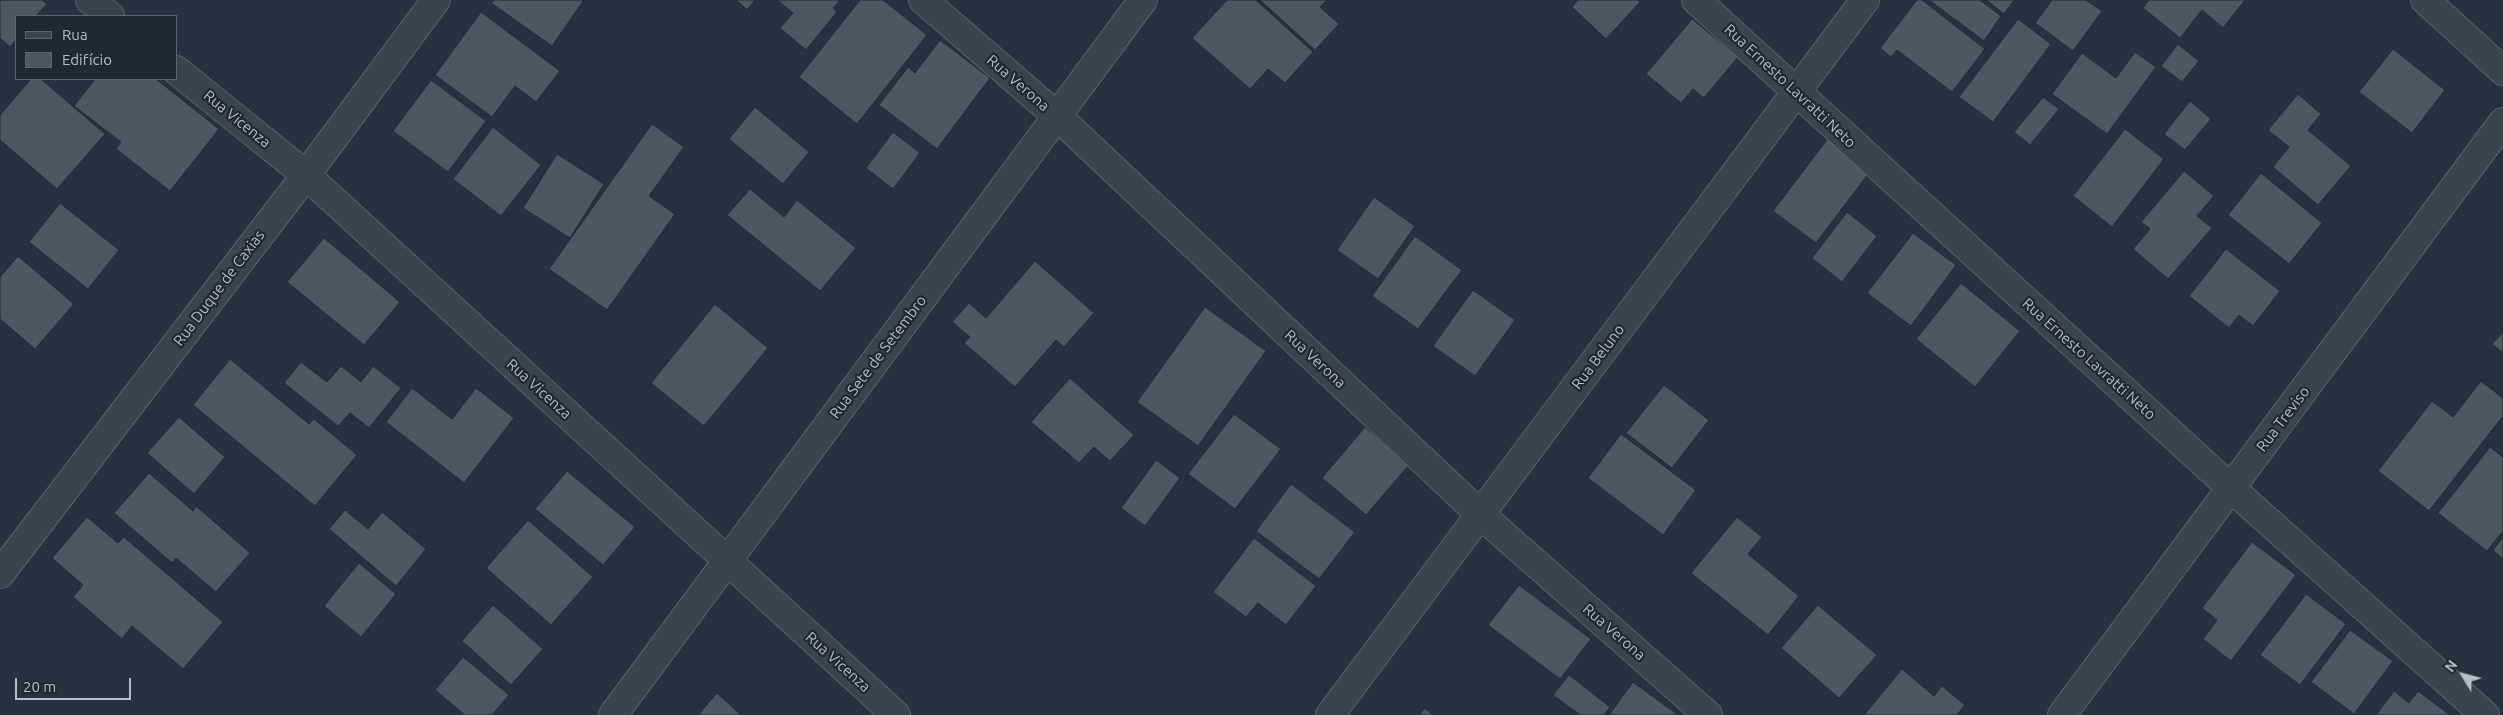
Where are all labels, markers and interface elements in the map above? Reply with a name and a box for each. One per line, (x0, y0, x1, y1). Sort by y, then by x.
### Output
legend (15, 15, 178, 80)
street label: Rua Ernesto Lavratti Neto (1721, 20, 1859, 152)
text: Rua (62, 26, 88, 43)
text: Edifício (62, 51, 112, 68)
street label: Rua Verona (983, 51, 1053, 115)
street label: Rua Vicenza (200, 86, 274, 152)
street label: Rua Duque de Caxias (170, 227, 268, 349)
street label: Rua Sete de Setembro (826, 292, 930, 422)
street label: Rua Ernesto Lavratti Neto (2019, 294, 2159, 424)
street label: Rua Beluno (1568, 321, 1628, 393)
street label: Rua Verona (1281, 326, 1349, 392)
street label: Rua Vicenza (503, 355, 575, 423)
street label: Rua Treviso (2253, 383, 2313, 455)
street label: Rua Verona (1579, 600, 1649, 664)
street label: Rua Vicenza (802, 628, 874, 696)
north arrow (2438, 650, 2488, 700)
text: N (2441, 657, 2461, 675)
scale bar (18, 668, 134, 700)
text: 20 m (23, 678, 56, 695)

